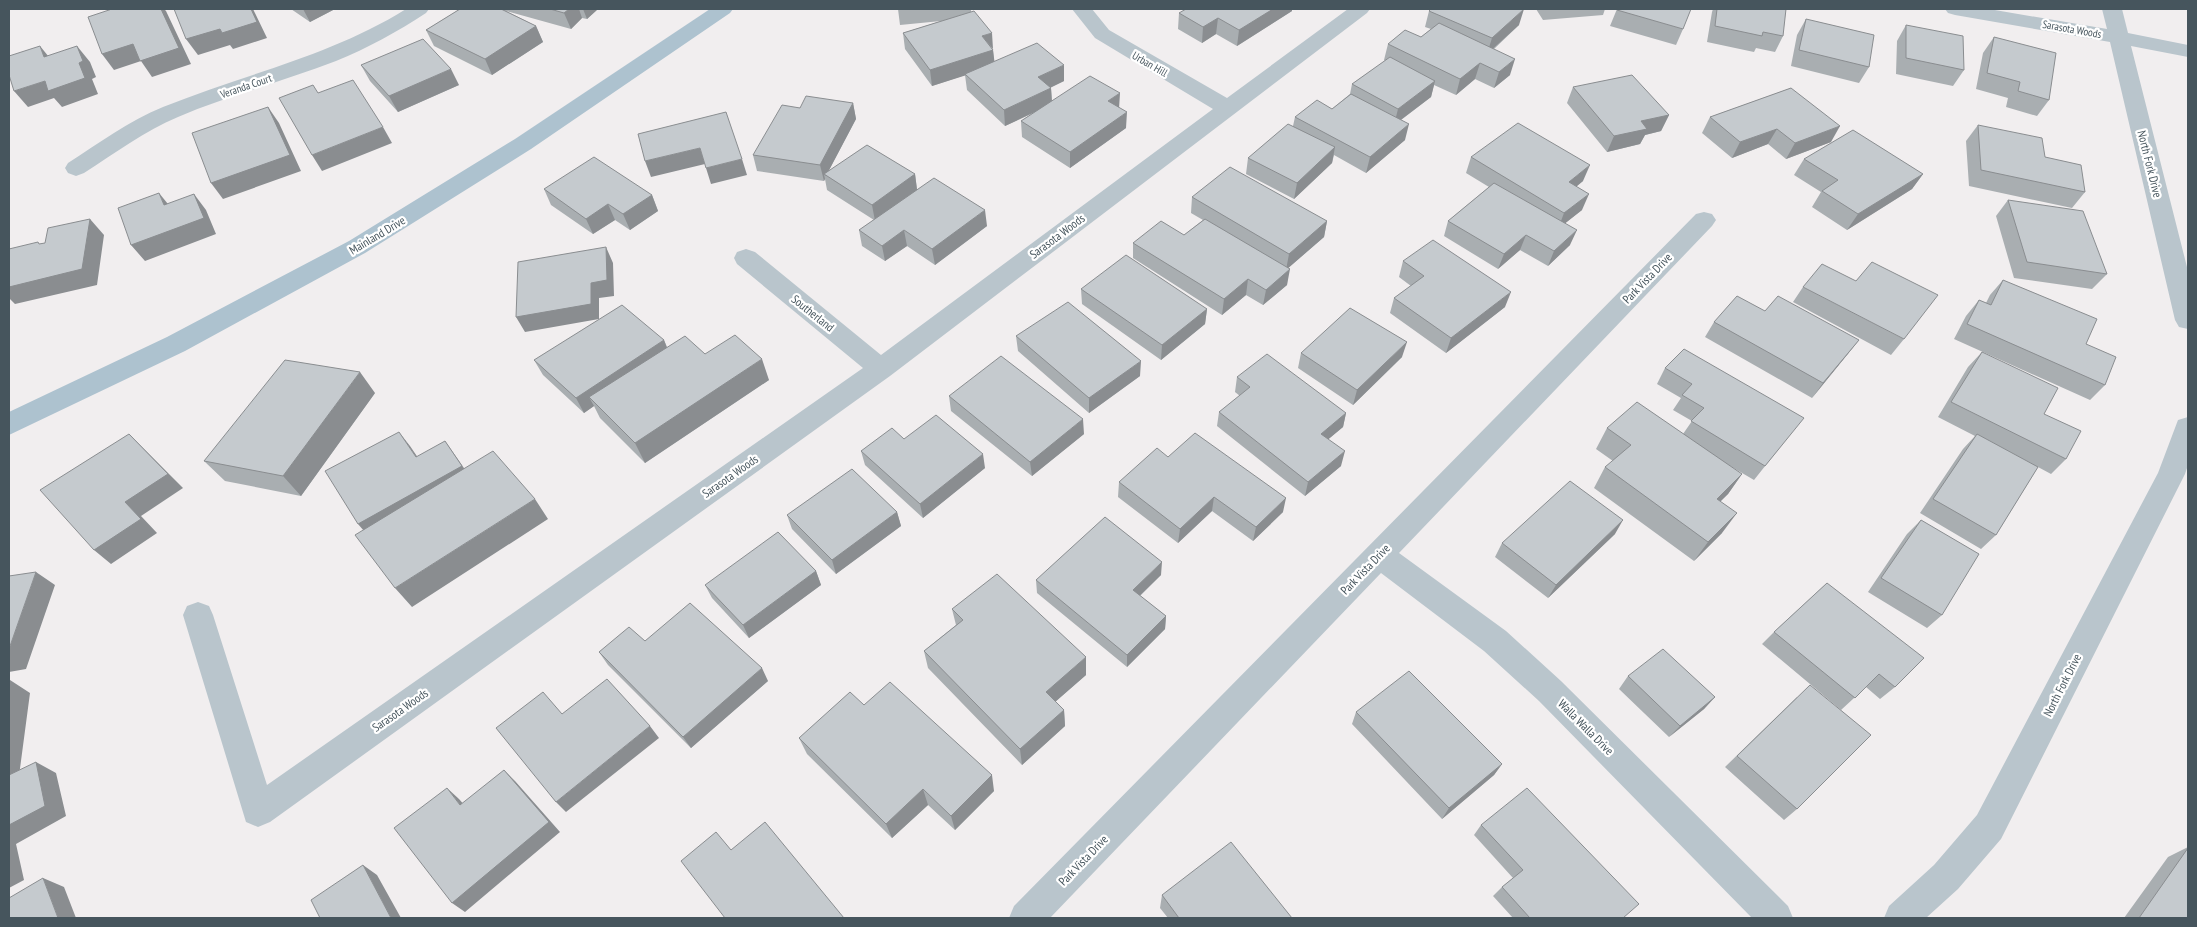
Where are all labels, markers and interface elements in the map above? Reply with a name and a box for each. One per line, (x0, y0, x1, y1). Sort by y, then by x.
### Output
street label: Sarasota Woods (2041, 17, 2103, 41)
street label: Urban Hill (1130, 48, 1171, 80)
street label: Veranda Court (218, 71, 274, 102)
street label: North Fork Drive (2134, 129, 2166, 199)
street label: Sarasota Woods (1027, 210, 1087, 262)
street label: Mainland Drive (346, 212, 408, 258)
street label: Park Vista Drive (1619, 250, 1675, 306)
street label: Southerland (789, 291, 837, 335)
street label: Sarasota Woods (699, 451, 761, 501)
street label: Park Vista Drive (1337, 541, 1393, 597)
street label: North Fork Drive (2040, 651, 2084, 719)
street label: Sarasota Woods (369, 685, 431, 735)
street label: Walla Walla Drive (1555, 696, 1617, 758)
street label: Park Vista Drive (1055, 832, 1111, 888)

